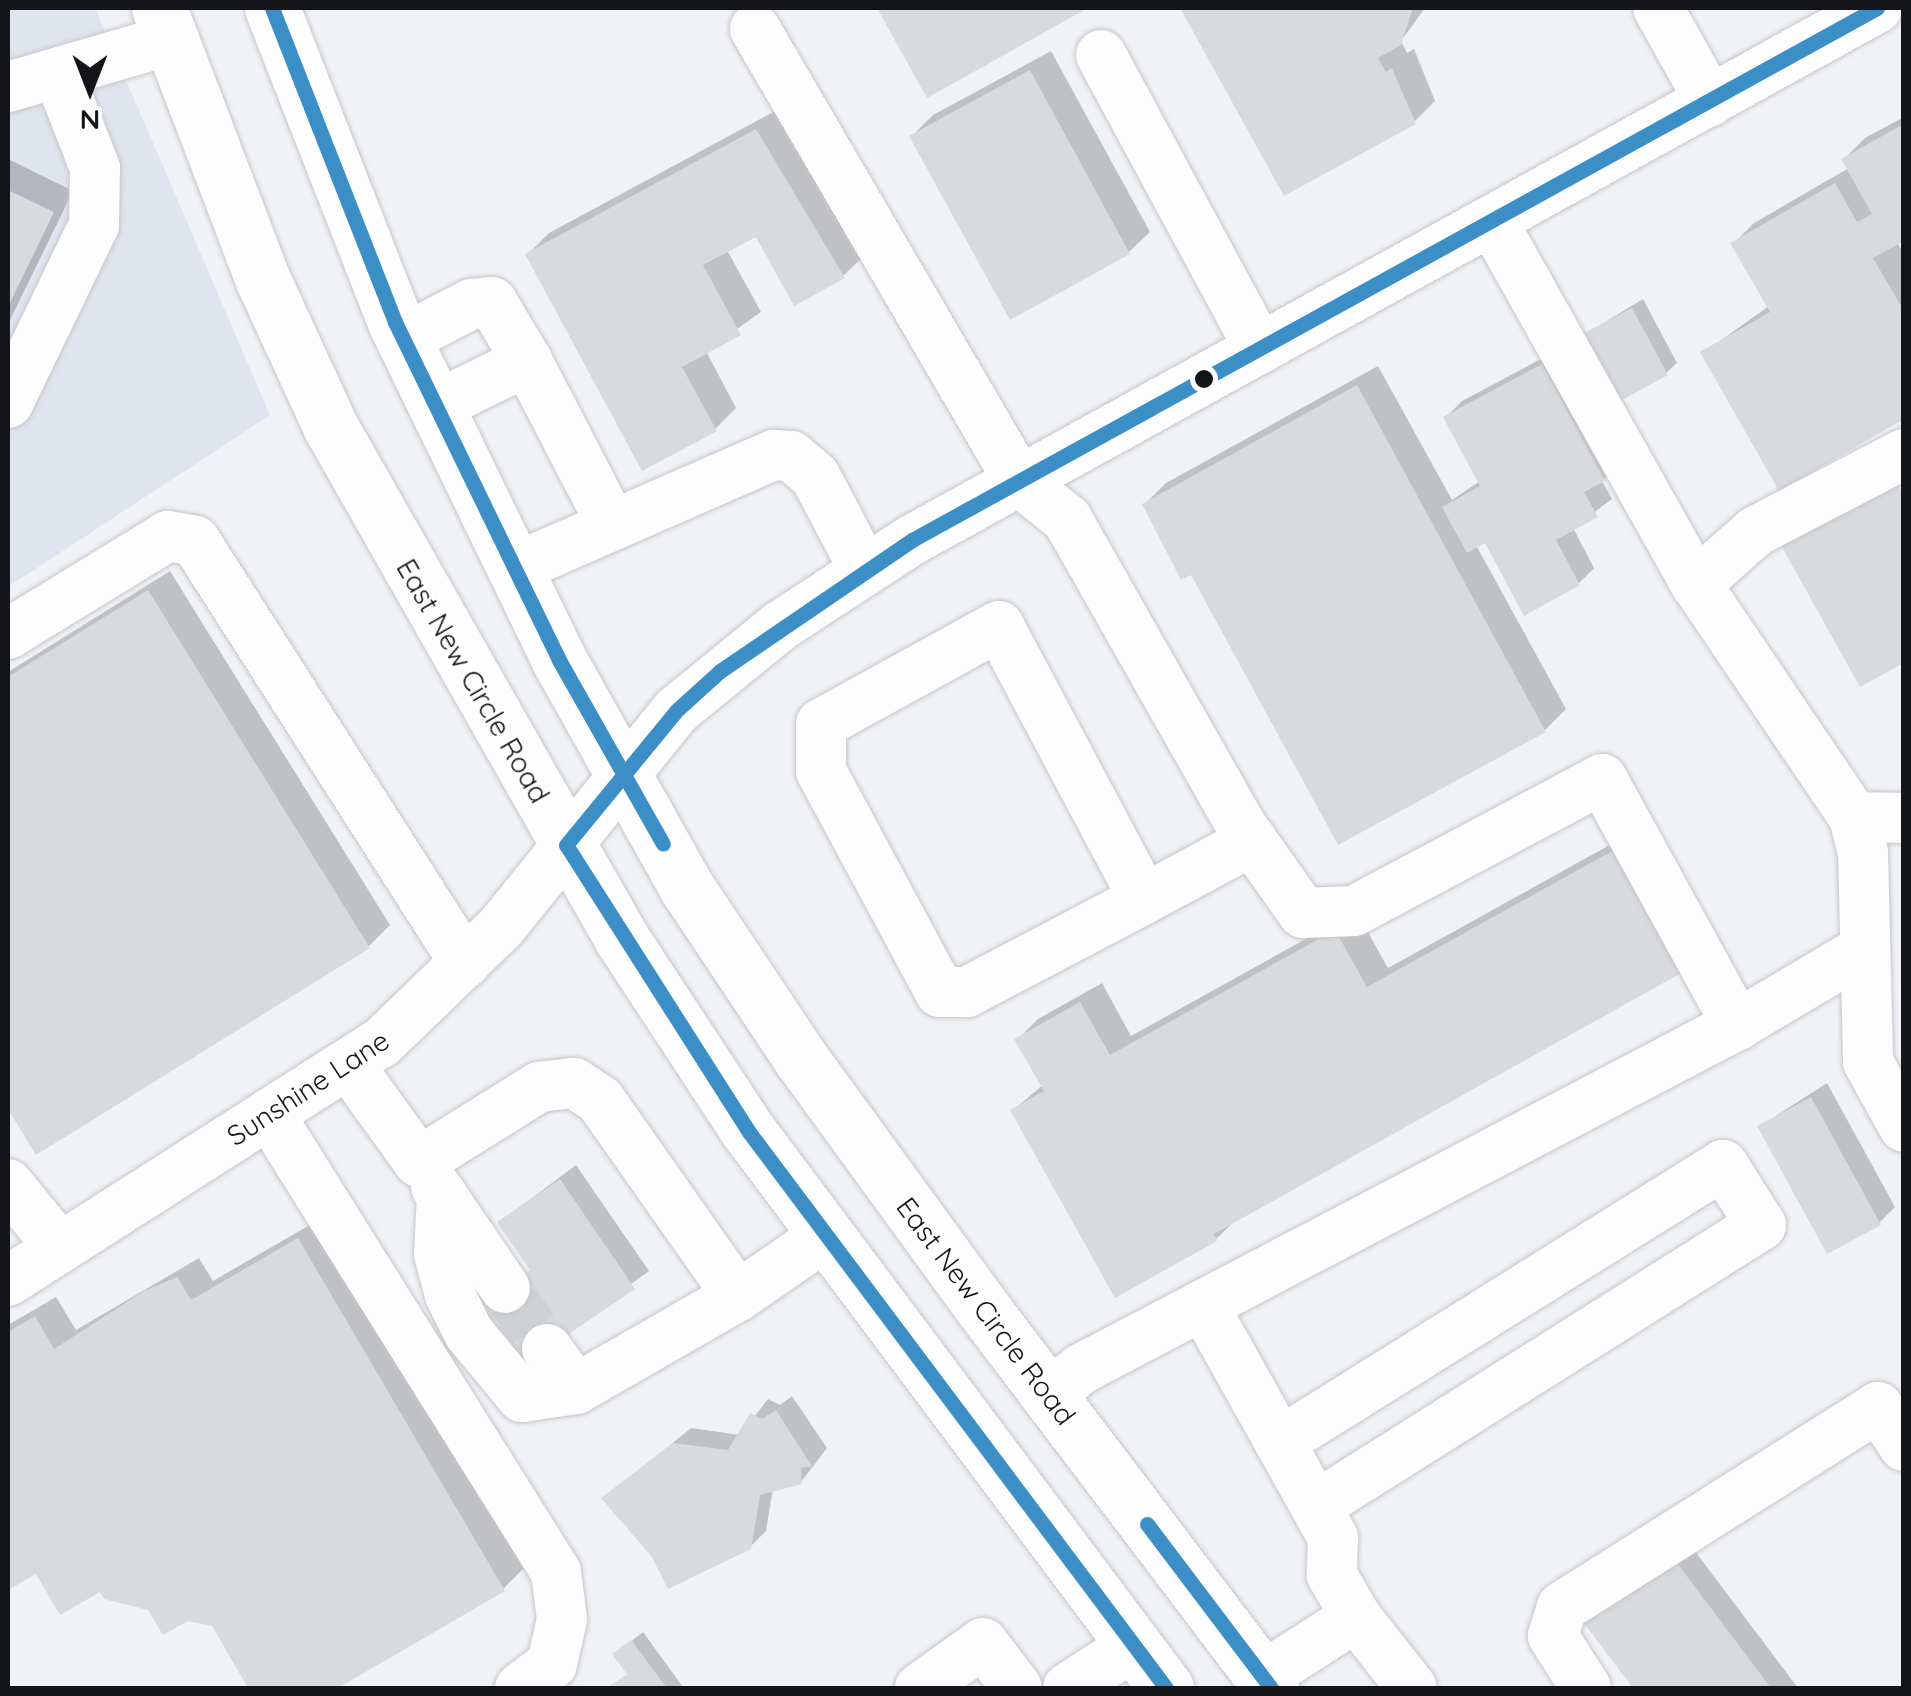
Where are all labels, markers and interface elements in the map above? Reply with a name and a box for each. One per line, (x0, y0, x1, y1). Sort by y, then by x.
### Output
north arrow (40, 40, 140, 140)
text: N (80, 103, 100, 138)
unlabelled marker (1194, 369, 1214, 389)
street label: East New Circle Road (389, 553, 557, 809)
street label: Sunshine Lane (221, 1023, 395, 1153)
street label: East New Circle Road (890, 1191, 1082, 1431)

